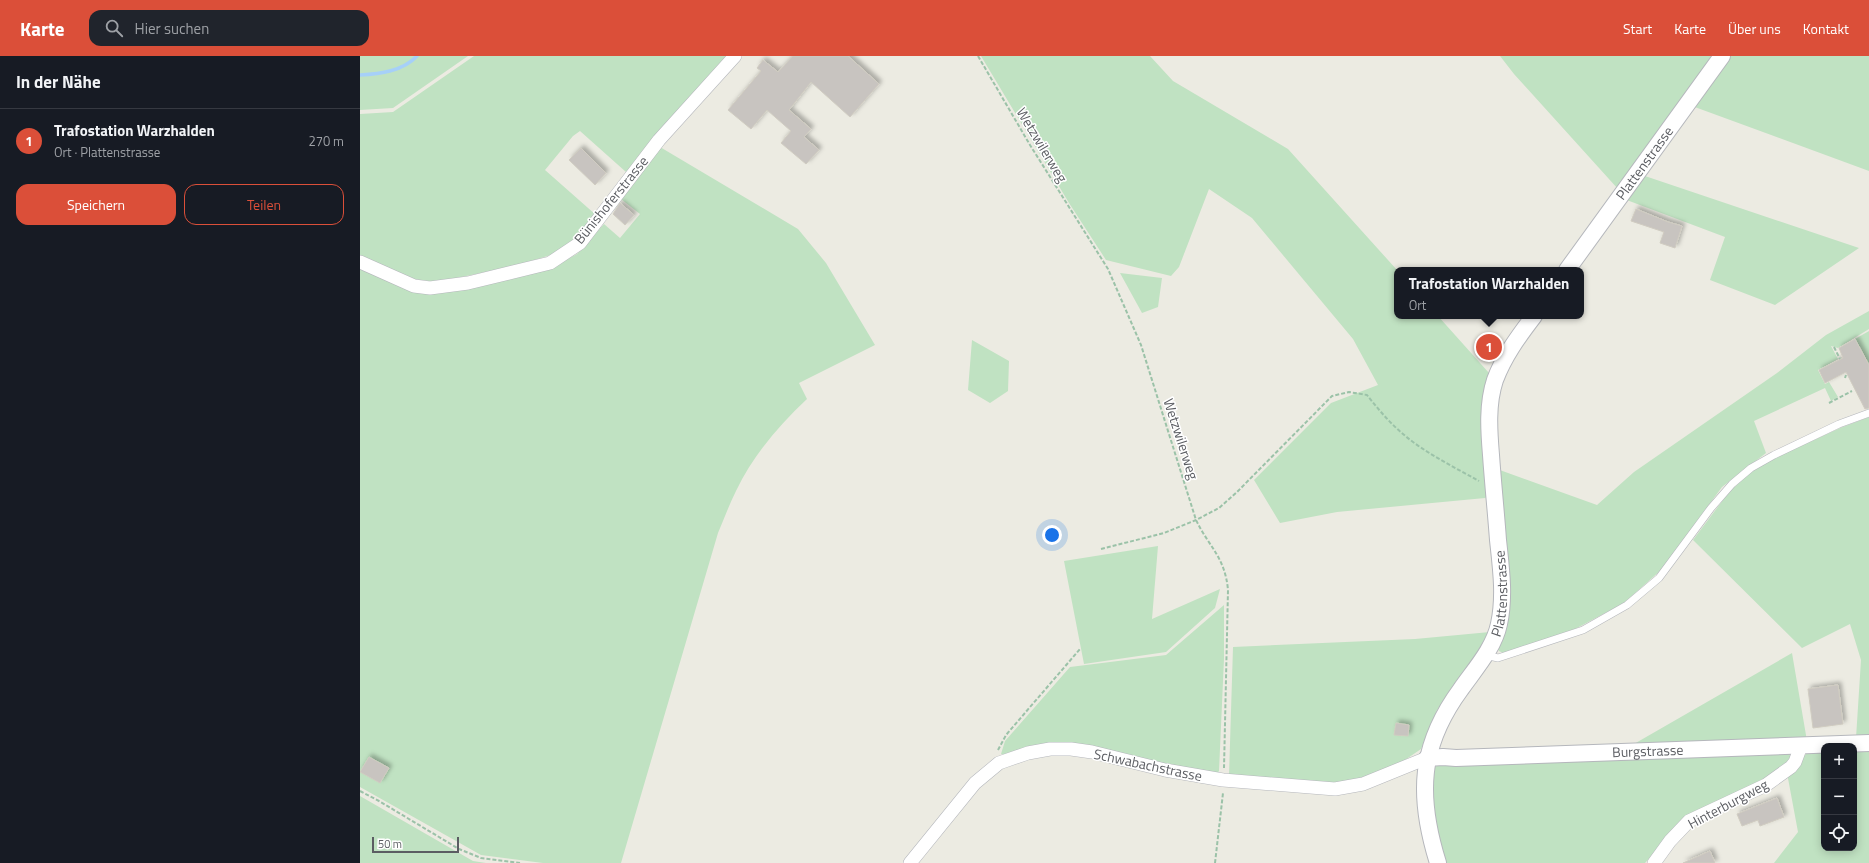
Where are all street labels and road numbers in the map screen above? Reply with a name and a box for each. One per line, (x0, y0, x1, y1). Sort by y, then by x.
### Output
street label: Wetzwilerweg (1012, 103, 1073, 186)
street label: Plattenstrasse (1610, 122, 1678, 204)
street label: Bünishoferstrasse (569, 151, 653, 248)
street label: Wetzwilerweg (1158, 396, 1204, 482)
street label: Plattenstrasse (1485, 549, 1512, 639)
street label: Burgstrasse (1612, 739, 1684, 762)
street label: Schwabachstrasse (1092, 743, 1204, 786)
street label: Hinterburgweg (1684, 774, 1772, 834)

